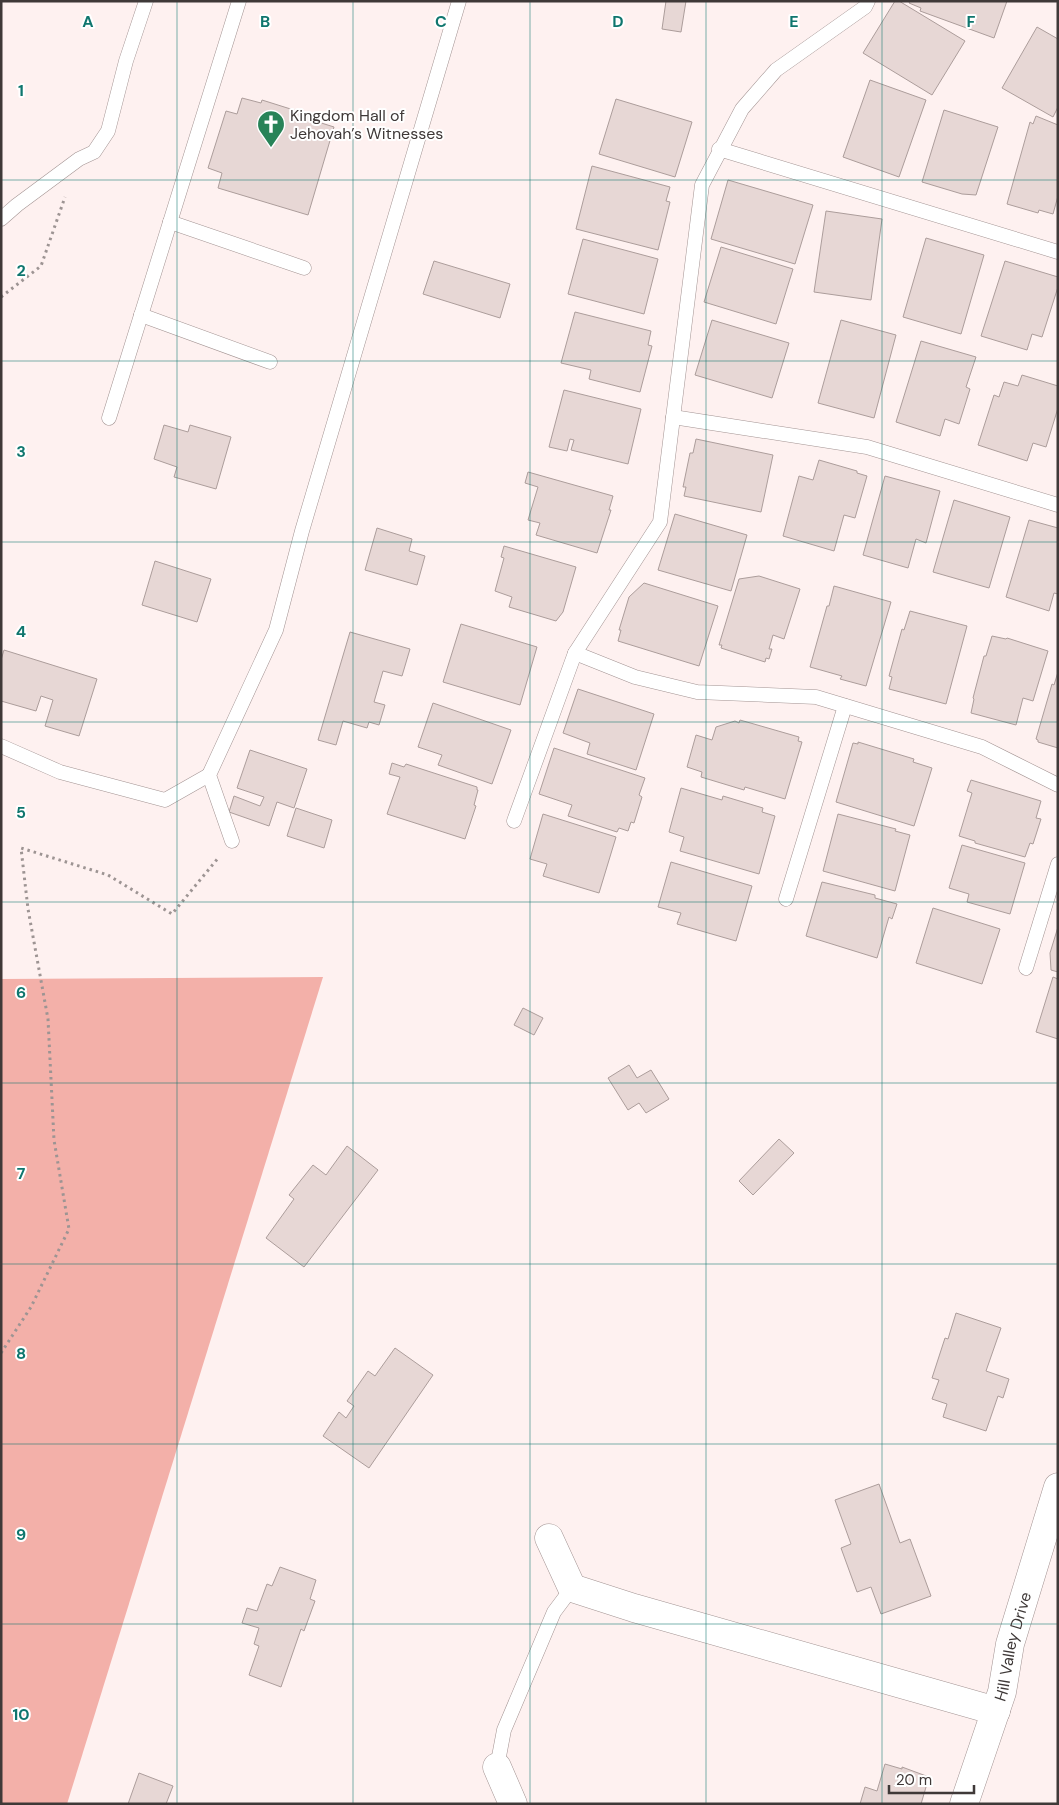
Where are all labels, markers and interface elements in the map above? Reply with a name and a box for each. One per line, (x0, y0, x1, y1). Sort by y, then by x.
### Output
text: A (82, 11, 94, 32)
text: B (260, 11, 270, 32)
text: C (435, 11, 447, 32)
text: D (612, 11, 624, 32)
text: E (789, 11, 799, 32)
text: F (967, 11, 976, 32)
text: 1 (18, 80, 24, 101)
place label: Kingdom Hall of Jehovah’s Witnesses (290, 105, 443, 144)
church icon: Kingdom Hall of Jehovah’s Witnesses (256, 109, 286, 148)
text: 2 (16, 260, 26, 281)
text: 3 (16, 441, 26, 462)
text: 4 (16, 621, 26, 642)
text: 5 (16, 802, 26, 823)
text: 6 (16, 982, 26, 1003)
text: 7 (17, 1163, 26, 1184)
text: 8 (16, 1343, 26, 1364)
text: 9 (16, 1524, 26, 1545)
street label: Hill Valley Drive (990, 1589, 1036, 1704)
text: 10 (12, 1704, 30, 1725)
scale bar (889, 1762, 974, 1794)
text: 20 m (896, 1770, 932, 1790)

